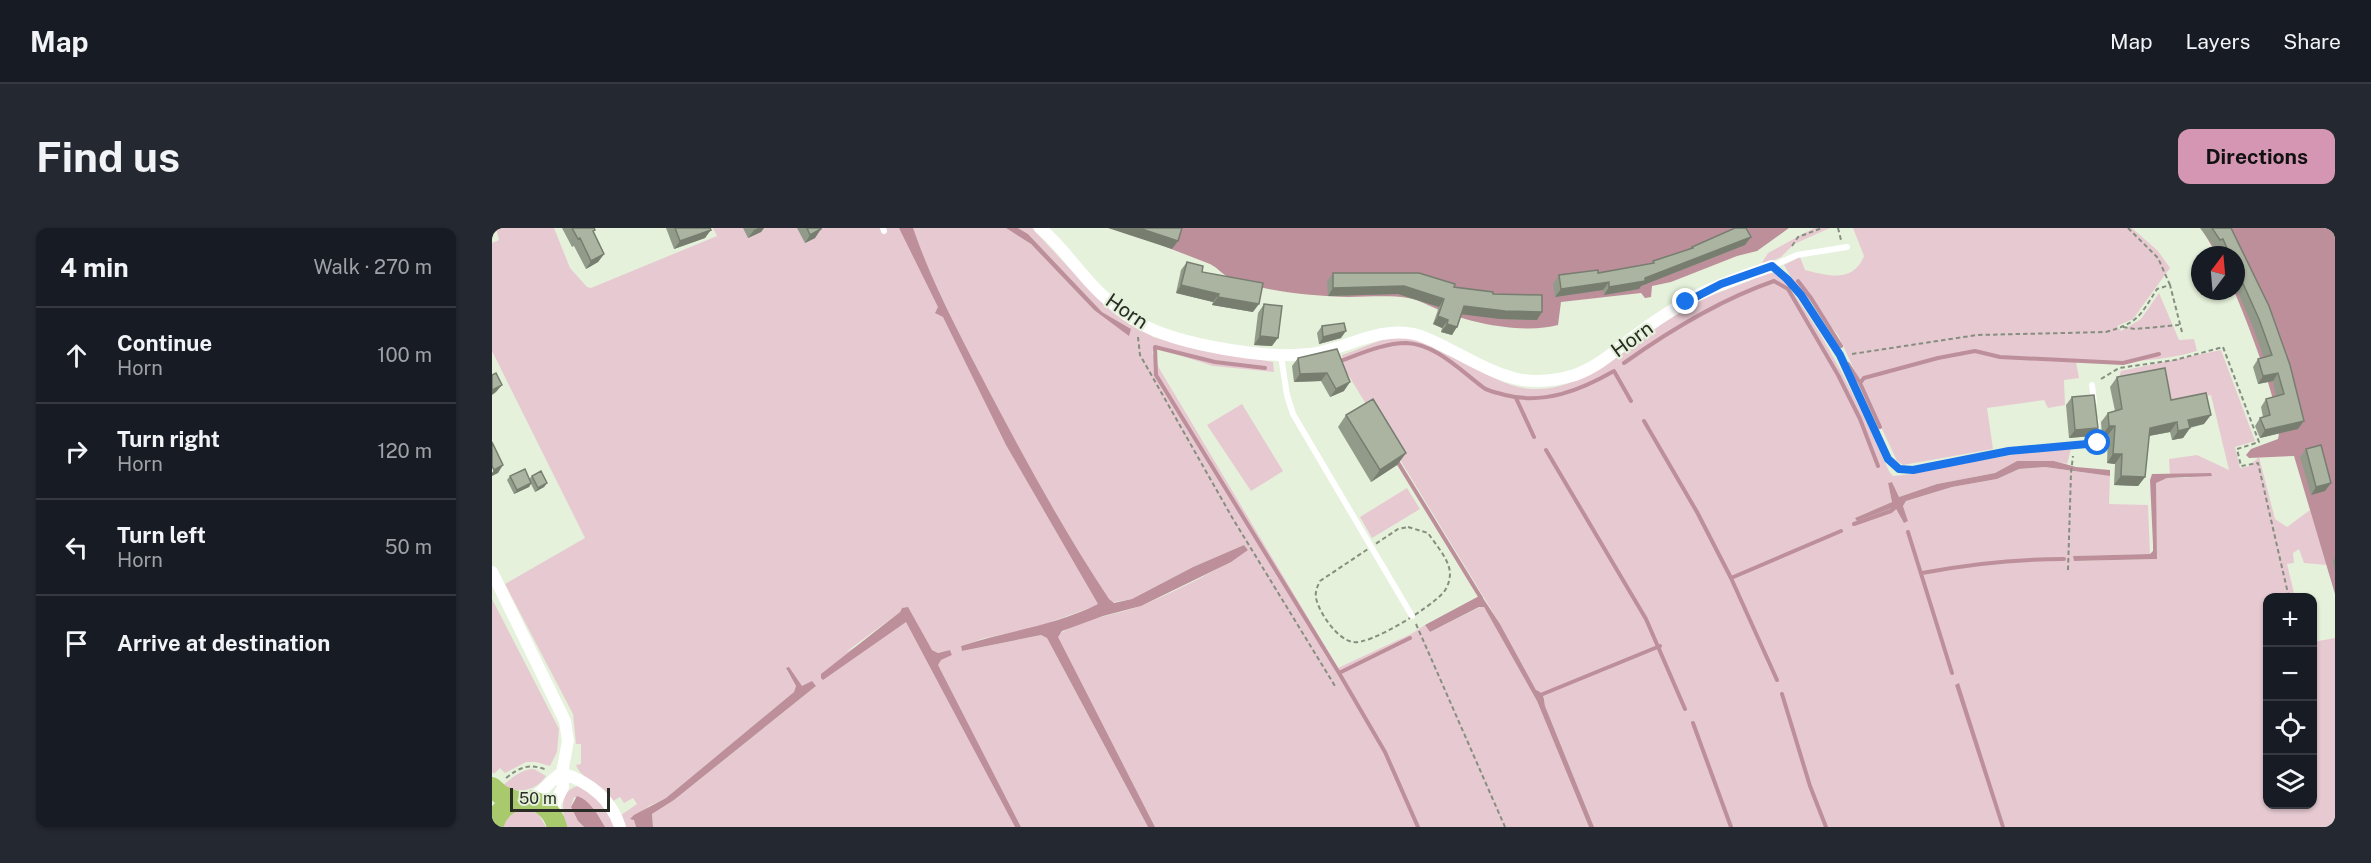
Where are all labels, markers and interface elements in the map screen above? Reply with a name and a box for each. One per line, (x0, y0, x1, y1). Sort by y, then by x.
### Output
text: Map (30, 25, 89, 58)
text: Map (2110, 29, 2153, 54)
text: Layers (2186, 29, 2250, 54)
text: Share (2283, 29, 2341, 54)
button: Directions (2178, 129, 2335, 184)
text: Find us (36, 132, 180, 181)
north arrow (2191, 246, 2245, 300)
text: 4 min (60, 252, 129, 283)
text: Walk · 270 m (313, 255, 432, 279)
street label: Horn (1101, 288, 1153, 334)
route end (1672, 288, 1698, 314)
street label: Horn (1606, 316, 1658, 362)
text: Continue (117, 330, 212, 356)
icon: ahead (60, 339, 93, 372)
text: 100 m (377, 343, 432, 367)
text: Horn (117, 356, 163, 380)
text: Turn right (117, 426, 220, 452)
route start (2084, 429, 2110, 455)
icon: right (60, 435, 93, 468)
text: 120 m (378, 439, 432, 463)
text: Horn (117, 452, 163, 476)
text: Turn left (117, 522, 206, 548)
icon: left (60, 531, 93, 564)
text: 50 m (385, 535, 432, 559)
text: Horn (117, 548, 163, 572)
map controls (2263, 593, 2317, 809)
button: + (2263, 593, 2317, 647)
icon: arrive (60, 627, 93, 660)
text: Arrive at destination (117, 630, 330, 656)
button: − (2263, 647, 2317, 701)
button: locate (2263, 701, 2317, 755)
button: layers (2263, 755, 2317, 809)
scale bar (510, 785, 610, 812)
text: 50 m (519, 789, 557, 808)

